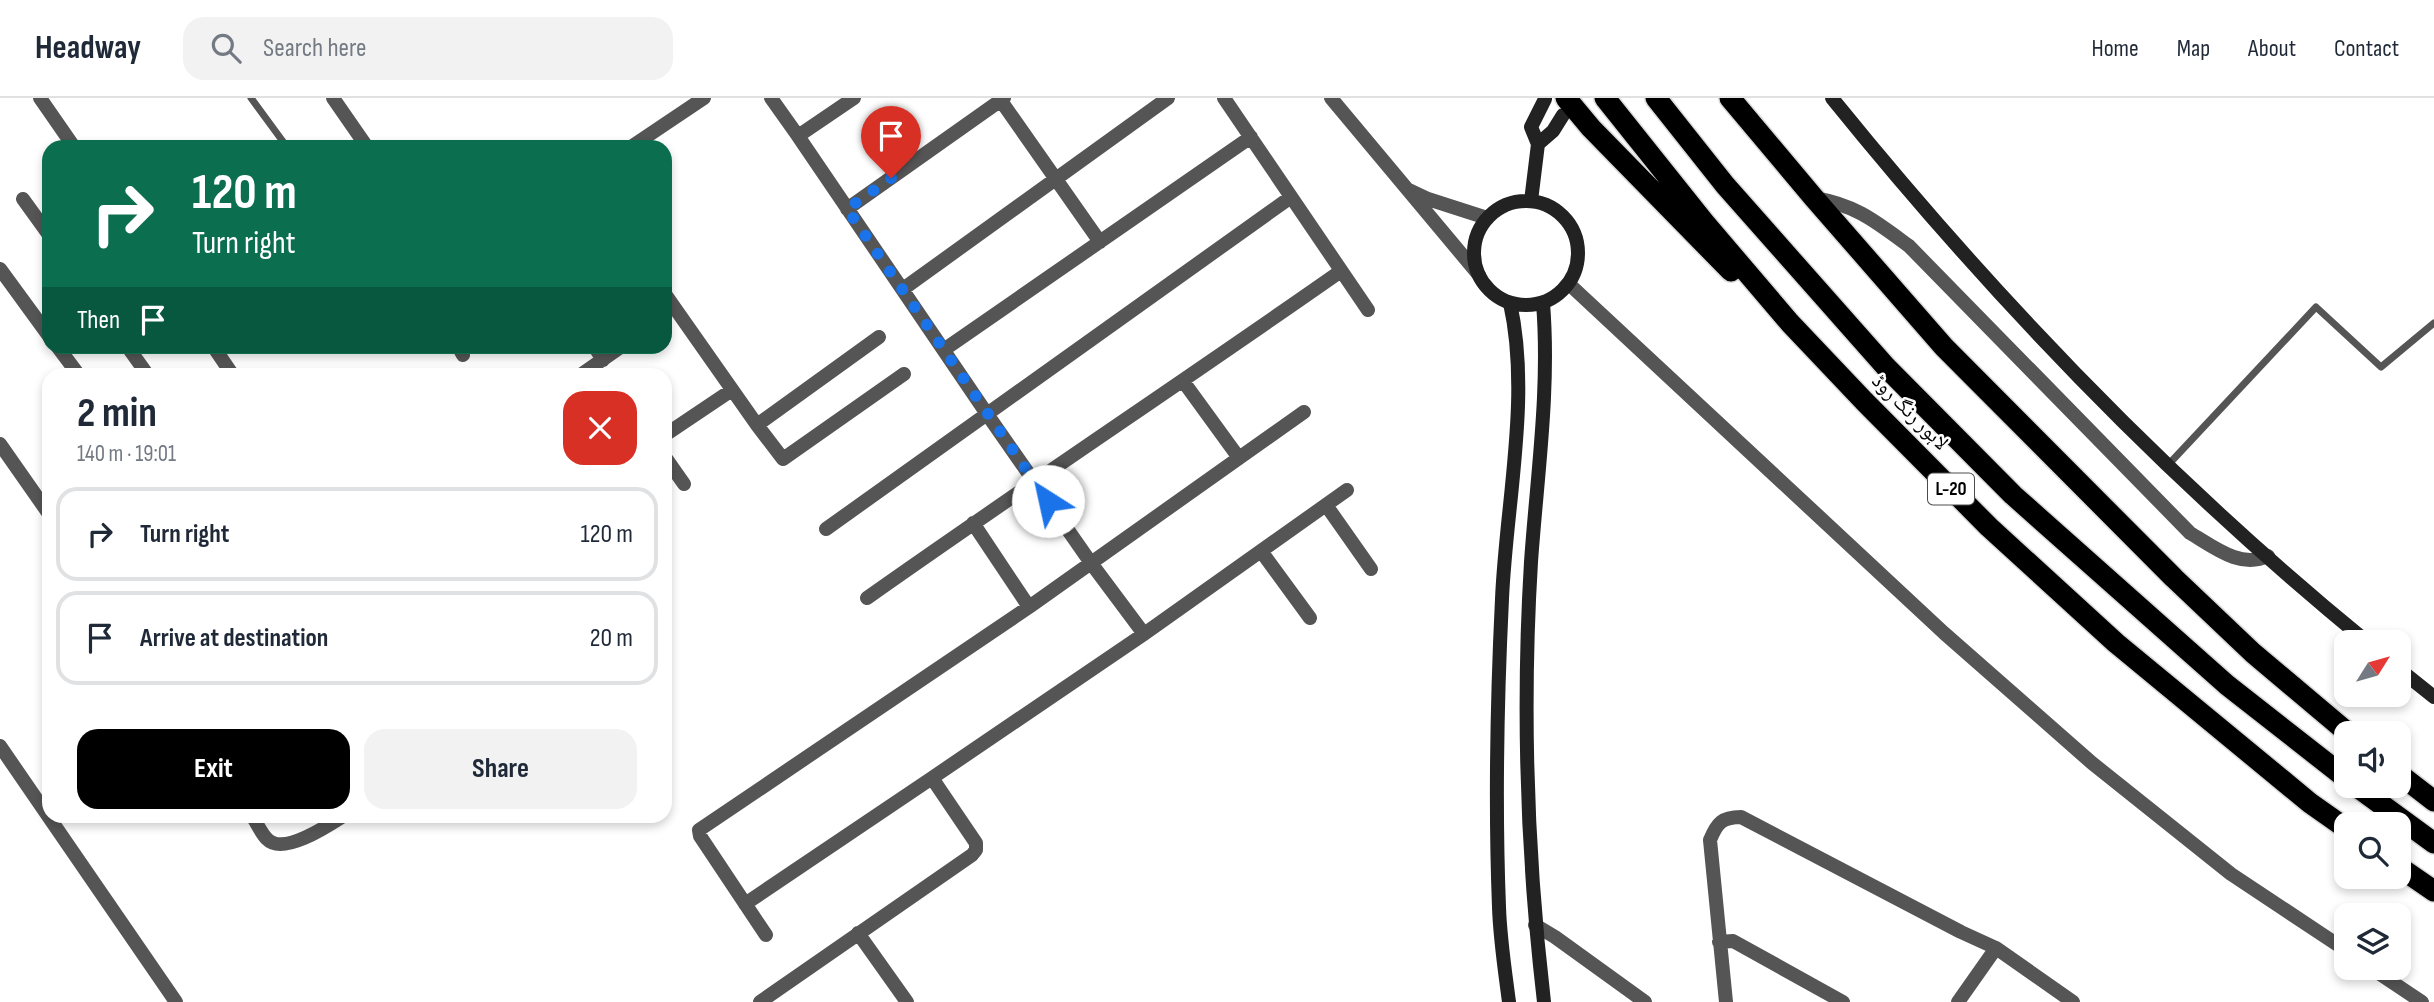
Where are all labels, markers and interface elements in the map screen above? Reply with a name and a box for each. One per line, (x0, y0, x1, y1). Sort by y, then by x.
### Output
search box (183, 17, 673, 80)
text: Headway (35, 28, 141, 68)
icon: search (207, 29, 245, 67)
text: Search here (263, 33, 366, 64)
text: Home (2091, 34, 2139, 63)
text: Map (2177, 34, 2210, 63)
text: About (2248, 34, 2296, 63)
text: Contact (2334, 34, 2399, 63)
pin (861, 106, 921, 178)
icon: arrive (872, 117, 910, 155)
text: 120 m (192, 164, 297, 223)
icon: right (77, 168, 168, 259)
text: Turn right (192, 224, 296, 263)
icon: arrive (134, 301, 172, 339)
text: Then (77, 305, 120, 336)
street label: لاہور رنگ روڈ (1866, 368, 1954, 456)
text: 2 min (77, 388, 157, 439)
button: close (563, 391, 637, 465)
text: 140 m · 19:01 (77, 440, 176, 468)
position arrow (1011, 464, 1085, 538)
road number: L-20 (1928, 474, 1974, 504)
icon: right (81, 515, 119, 553)
text: Turn right (140, 519, 229, 550)
text: 120 m (580, 519, 633, 550)
icon: arrive (81, 619, 119, 657)
text: Arrive at destination (140, 623, 328, 654)
text: 20 m (590, 623, 633, 654)
north arrow (2334, 630, 2412, 707)
map controls (2334, 630, 2411, 980)
button: sound (2334, 721, 2411, 798)
button: Exit (77, 729, 350, 809)
button: Share (364, 729, 637, 809)
button: search (2334, 812, 2411, 889)
button: layers (2334, 903, 2411, 980)

